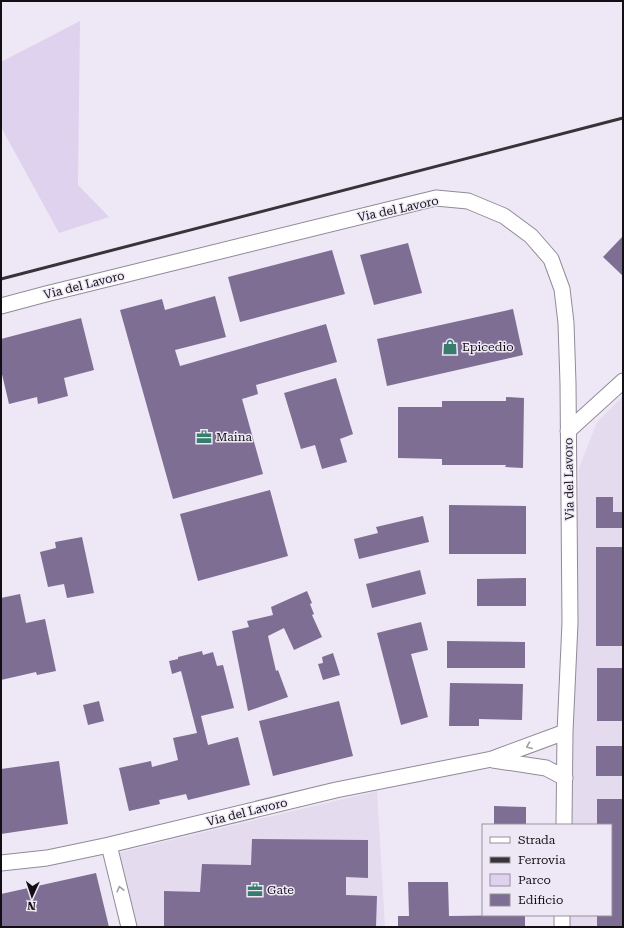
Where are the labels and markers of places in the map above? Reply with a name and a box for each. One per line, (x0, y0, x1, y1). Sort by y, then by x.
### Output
shop icon: Epicedio (441, 338, 459, 356)
place label: Epicedio (462, 340, 514, 354)
office icon: Maina (195, 428, 213, 446)
place label: Maina (216, 430, 252, 444)
office icon: Gate (246, 881, 264, 899)
place label: Gate (267, 883, 294, 897)

